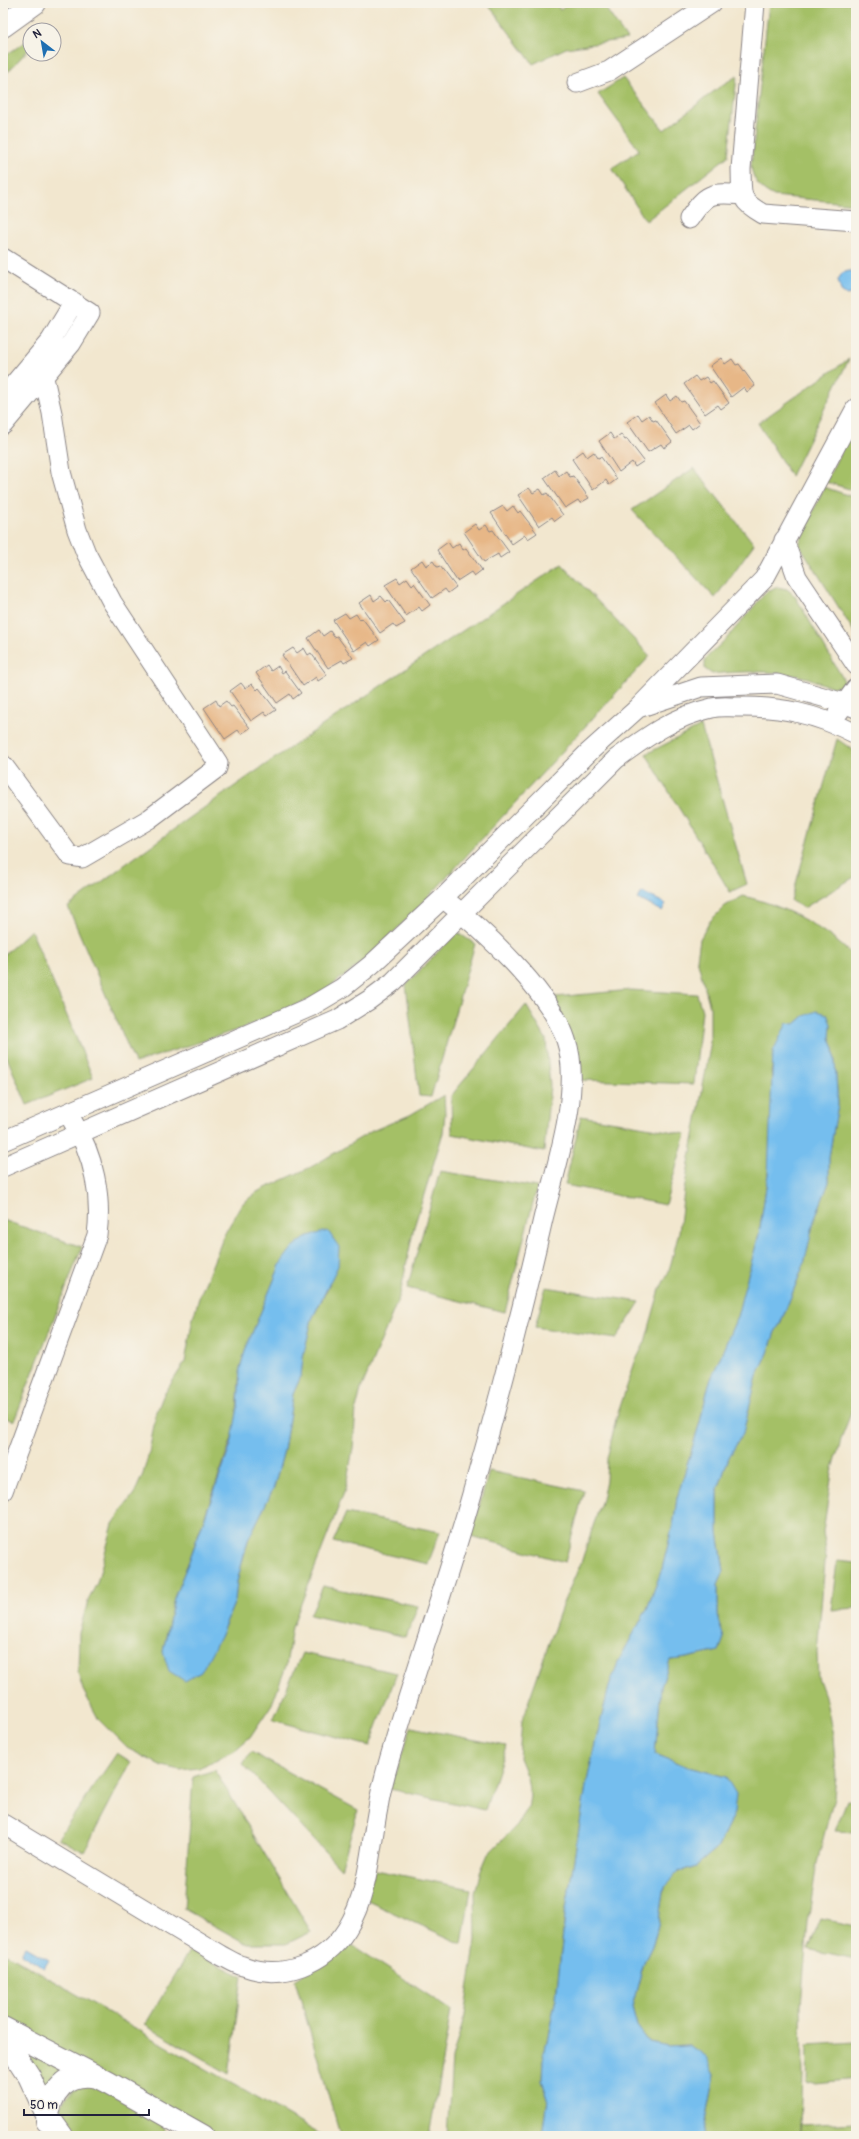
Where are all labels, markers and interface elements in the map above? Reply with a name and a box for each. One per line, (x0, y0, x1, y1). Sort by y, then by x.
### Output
north arrow (22, 22, 62, 62)
text: N (31, 26, 44, 41)
scale bar (24, 2091, 149, 2117)
text: 50 m (30, 2098, 58, 2113)

